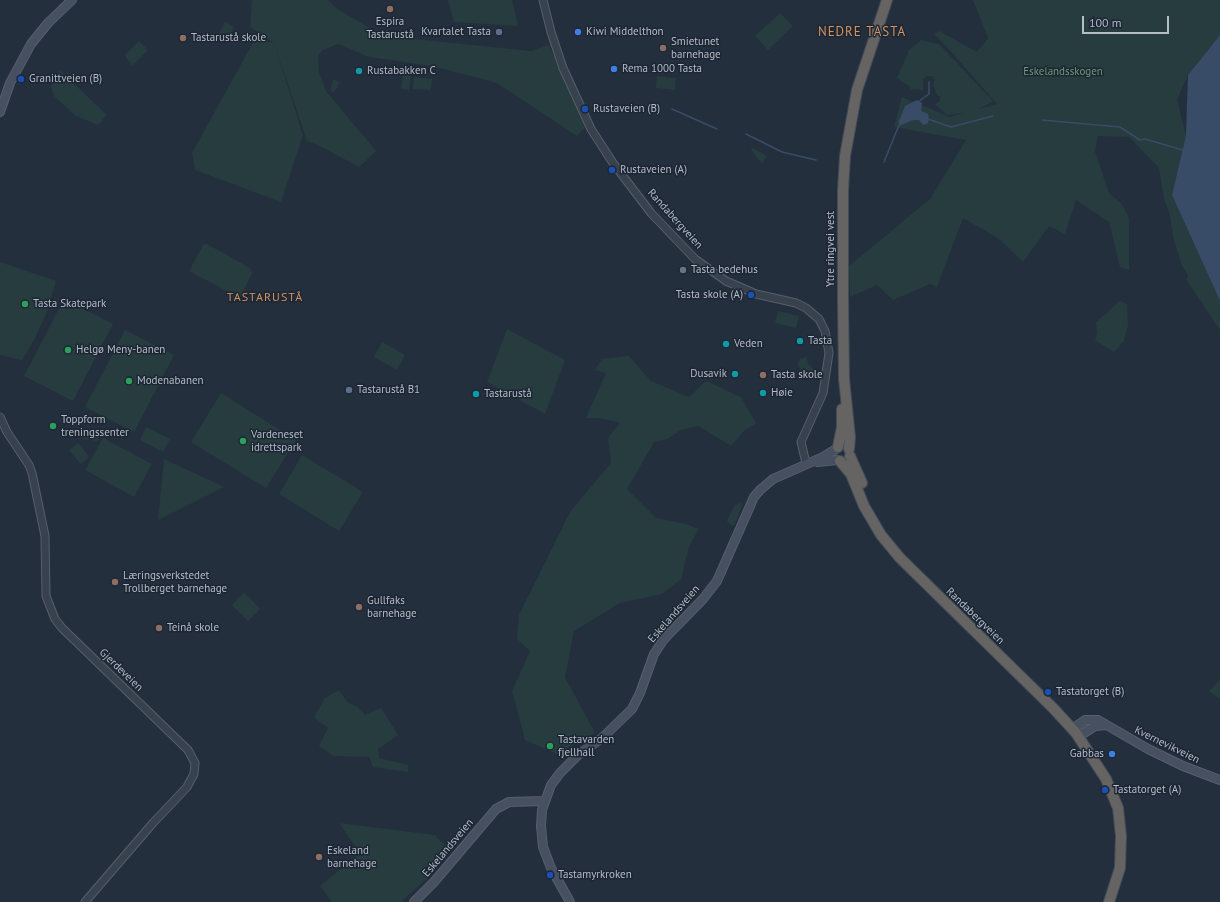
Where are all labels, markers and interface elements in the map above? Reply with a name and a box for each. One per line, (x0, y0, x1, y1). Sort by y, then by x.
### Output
marker: Espira Tastarustå (385, 4, 395, 14)
scale bar (1084, 8, 1171, 34)
place label: Espira Tastarustå (366, 15, 414, 41)
text: 100 m (1089, 15, 1122, 30)
district label: NEDRE TASTA (818, 24, 906, 40)
place label: Kvartalet Tasta (421, 25, 491, 39)
place label: Kiwi Middelthon (586, 25, 664, 39)
marker: Kvartalet Tasta (494, 27, 504, 37)
marker: Kiwi Middelthon (573, 27, 583, 37)
place label: Tastarustå skole (191, 31, 266, 45)
marker: Tastarustå skole (178, 33, 188, 43)
place label: Smietunet barnehage (671, 35, 721, 61)
marker: Smietunet barnehage (658, 43, 668, 53)
place label: Rema 1000 Tasta (622, 62, 702, 76)
place label: Rustabakken C (367, 64, 436, 78)
marker: Rema 1000 Tasta (609, 64, 619, 74)
park label: Eskelandsskogen (1023, 65, 1103, 79)
marker: Rustabakken C (354, 66, 364, 76)
place label: Granittveien (B) (29, 72, 102, 86)
marker: Granittveien (B) (16, 74, 26, 84)
place label: Rustaveien (B) (593, 102, 660, 116)
marker: Rustaveien (B) (580, 104, 590, 114)
place label: Rustaveien (A) (620, 163, 687, 177)
marker: Rustaveien (A) (607, 165, 617, 175)
street label: Randabergveien (645, 186, 705, 252)
street label: Ytre ringvei vest (824, 211, 838, 287)
place label: Tasta bedehus (691, 263, 758, 277)
marker: Tasta bedehus (678, 265, 688, 275)
place label: Tasta skole (A) (676, 288, 743, 302)
marker: Tasta skole (A) (746, 290, 756, 300)
district label: TASTARUSTÅ (227, 291, 303, 305)
place label: Tasta Skatepark (33, 297, 106, 311)
marker: Tasta Skatepark (20, 299, 30, 309)
place label: Tasta (808, 334, 832, 348)
marker: Tasta (795, 336, 805, 346)
place label: Veden (734, 337, 763, 351)
marker: Veden (721, 339, 731, 349)
place label: Helgø Meny-banen (76, 343, 165, 357)
marker: Helgø Meny-banen (63, 345, 73, 355)
place label: Dusavik (690, 367, 727, 381)
place label: Tasta skole (771, 368, 823, 382)
marker: Dusavik (730, 369, 740, 379)
marker: Tasta skole (758, 370, 768, 380)
place label: Modenabanen (137, 374, 204, 388)
marker: Modenabanen (124, 376, 134, 386)
place label: Tastarustå B1 (357, 383, 420, 397)
marker: Tastarustå B1 (344, 385, 354, 395)
place label: Høie (771, 386, 793, 400)
place label: Tastarustå (484, 387, 532, 401)
marker: Høie (758, 388, 768, 398)
marker: Tastarustå (471, 389, 481, 399)
place label: Toppform treningssenter (61, 413, 129, 439)
marker: Toppform treningssenter (48, 421, 58, 431)
place label: Vardeneset idrettspark (251, 428, 303, 454)
marker: Vardeneset idrettspark (238, 436, 248, 446)
place label: Læringsverkstedet Trollberget barnehage (123, 569, 227, 595)
marker: Læringsverkstedet Trollberget barnehage (110, 577, 120, 587)
street label: Eskelandsveien (645, 583, 703, 645)
street label: Randabergveien (943, 585, 1007, 647)
place label: Gullfaks barnehage (367, 594, 417, 620)
marker: Gullfaks barnehage (354, 602, 364, 612)
place label: Teinå skole (167, 621, 219, 635)
marker: Teinå skole (154, 623, 164, 633)
street label: Gjerdeveien (96, 646, 146, 694)
place label: Tastatorget (B) (1056, 685, 1124, 699)
marker: Tastatorget (B) (1043, 687, 1053, 697)
street label: Kvernevikveien (1132, 724, 1202, 766)
place label: Tastavarden fjellhall (558, 733, 614, 759)
marker: Tastavarden fjellhall (545, 741, 555, 751)
place label: Gabbas (1070, 747, 1104, 761)
marker: Gabbas (1107, 749, 1117, 759)
place label: Tastatorget (A) (1113, 783, 1181, 797)
marker: Tastatorget (A) (1100, 785, 1110, 795)
street label: Eskelandsveien (420, 816, 476, 880)
place label: Eskeland barnehage (327, 844, 377, 870)
marker: Eskeland barnehage (314, 852, 324, 862)
place label: Tastamyrkroken (558, 868, 632, 882)
marker: Tastamyrkroken (545, 870, 555, 880)

